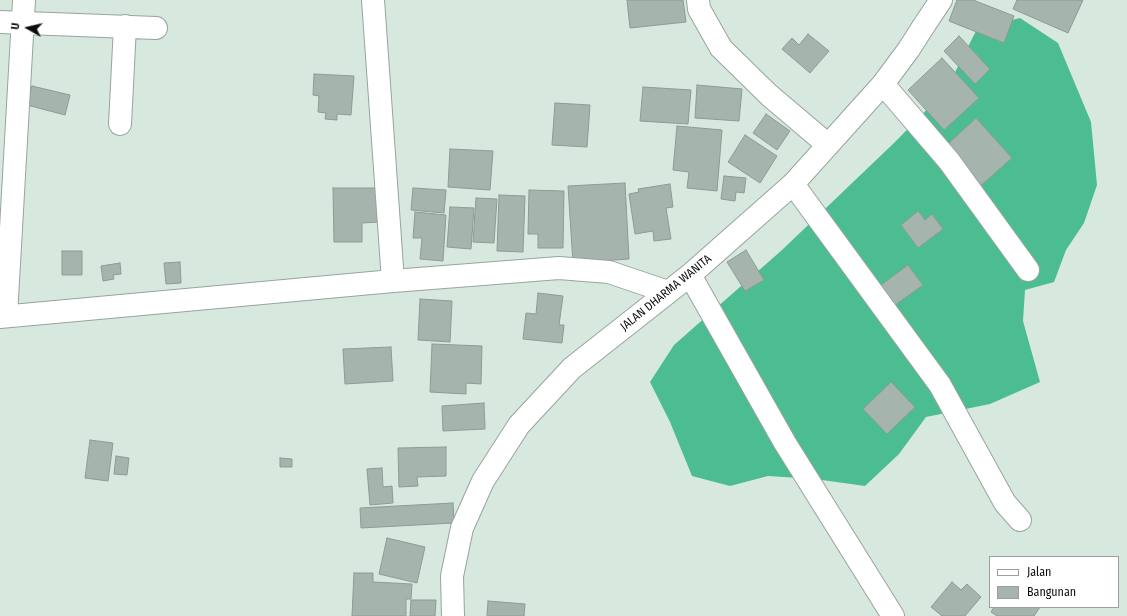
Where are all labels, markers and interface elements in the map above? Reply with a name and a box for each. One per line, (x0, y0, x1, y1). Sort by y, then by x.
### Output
north arrow (8, 8, 48, 48)
text: U (9, 22, 23, 30)
street label: JALAN DHARMA WANITA (618, 252, 714, 334)
legend (989, 556, 1119, 608)
text: Jalan (1027, 565, 1051, 579)
text: Bangunan (1027, 585, 1076, 599)

